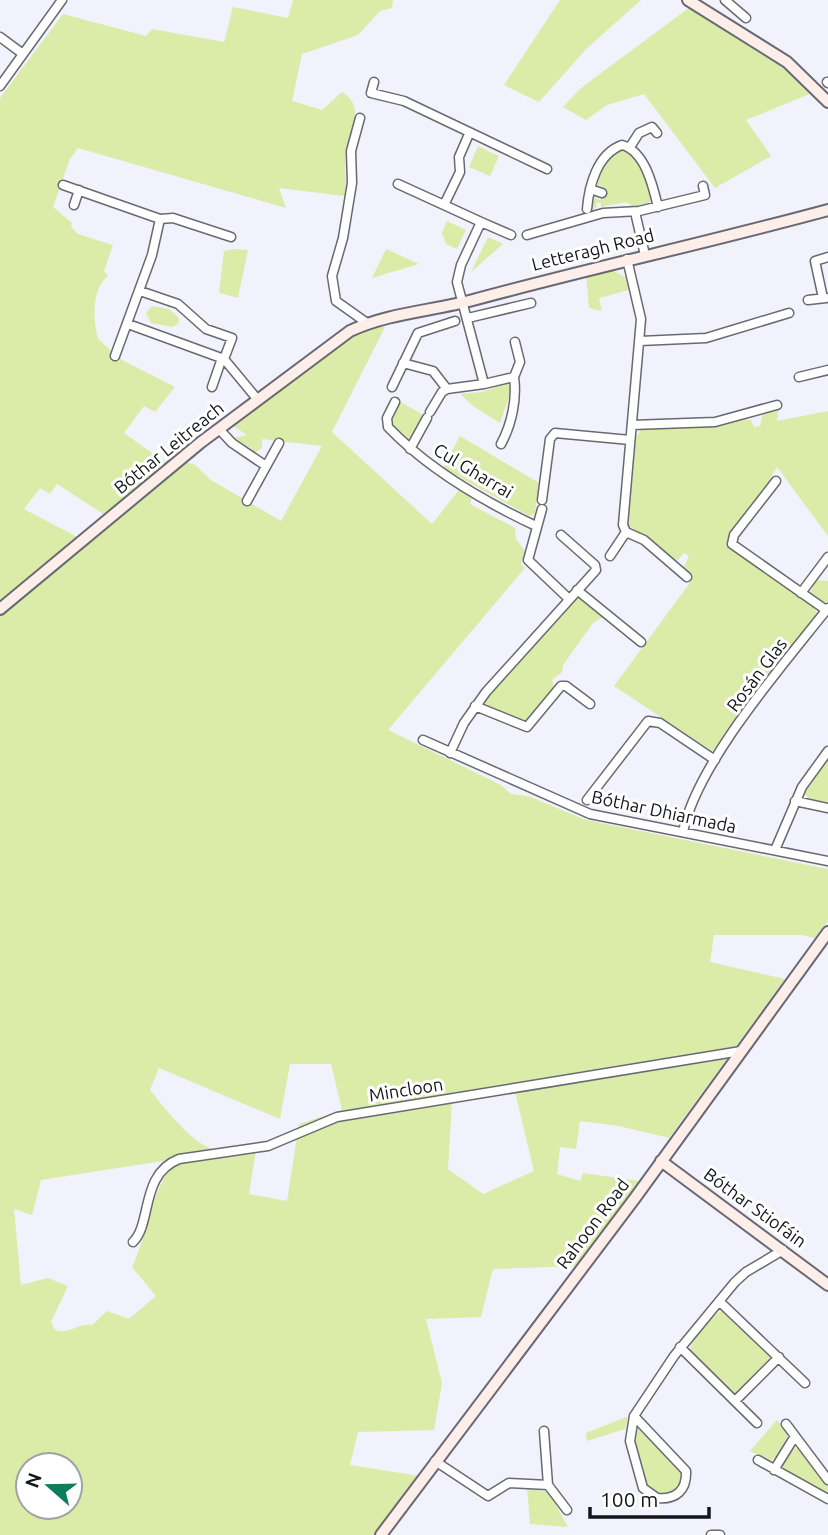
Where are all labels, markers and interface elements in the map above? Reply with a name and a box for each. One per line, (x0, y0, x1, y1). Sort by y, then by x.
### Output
street label: Letteragh Road (529, 224, 656, 274)
street label: Bóthar Leitreach (110, 397, 227, 497)
street label: Cul Gharrai (430, 439, 517, 502)
street label: Rosán Glas (722, 634, 790, 715)
street label: Bóthar Dhiarmada (590, 786, 738, 836)
street label: Mincloon (367, 1073, 444, 1105)
street label: Bóthar Stiofáin (700, 1163, 811, 1251)
street label: Rahoon Road (552, 1174, 633, 1272)
north arrow (14, 1451, 84, 1521)
text: N (20, 1470, 46, 1491)
scale bar (590, 1476, 709, 1520)
text: 100 m (600, 1487, 658, 1511)

